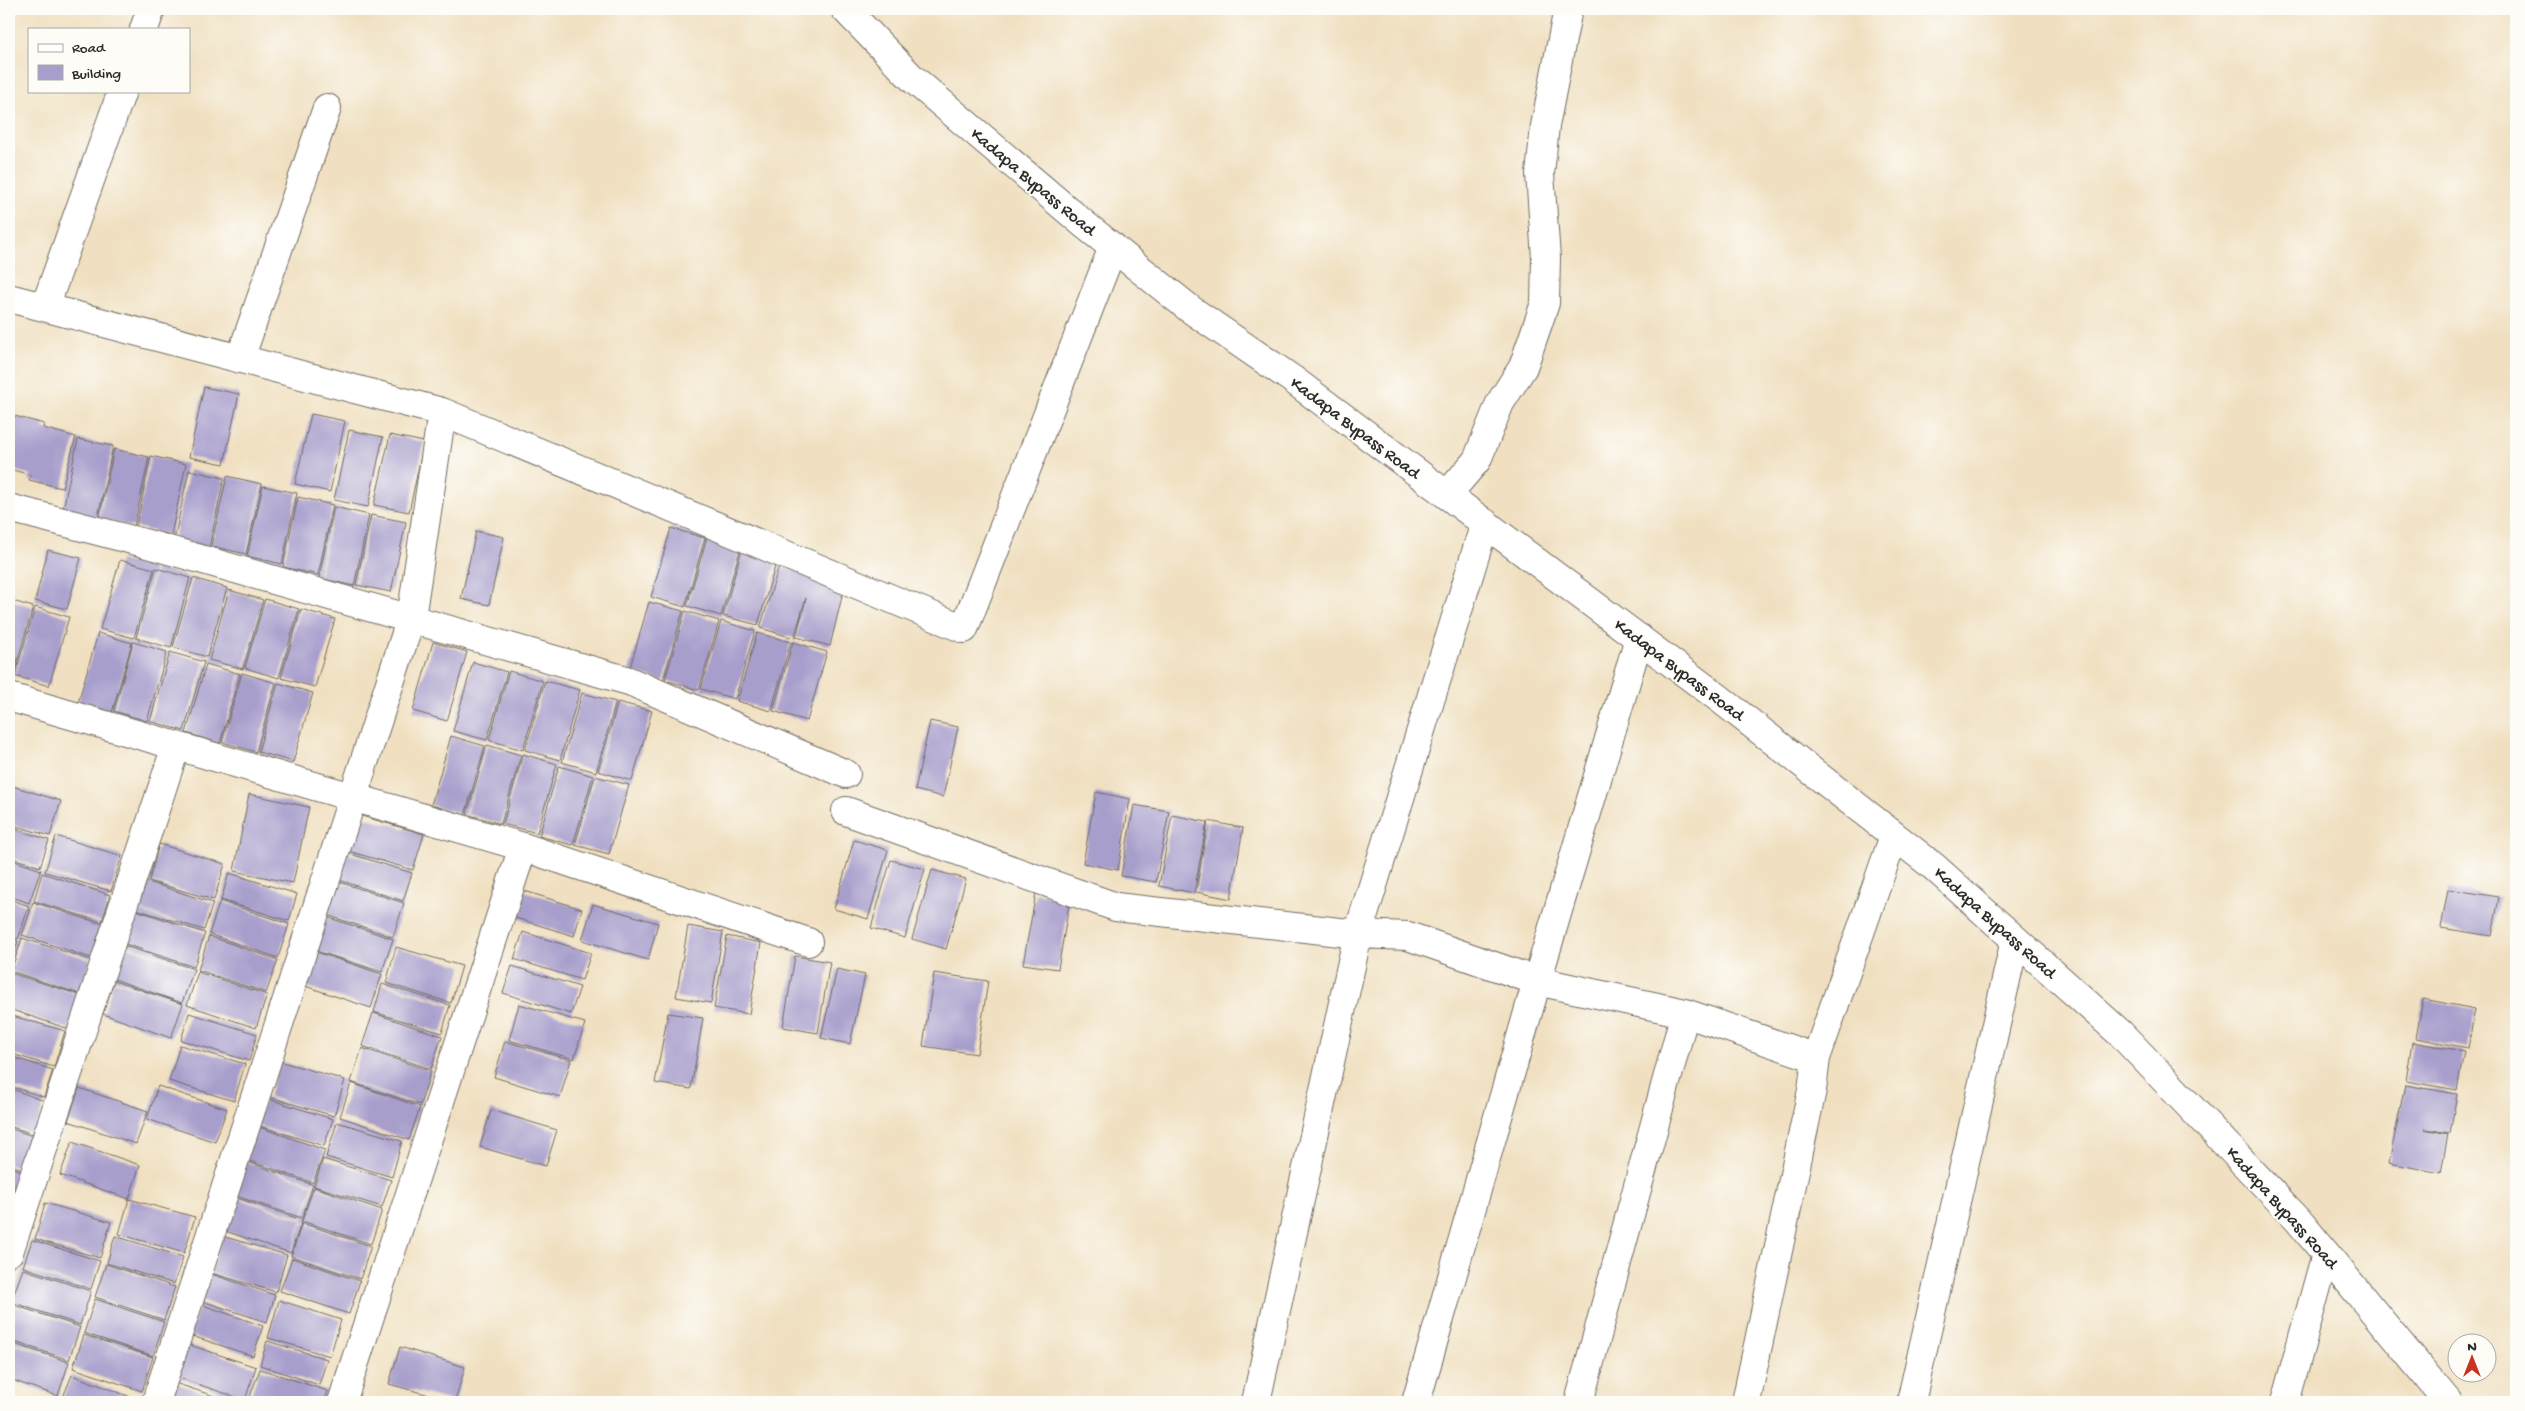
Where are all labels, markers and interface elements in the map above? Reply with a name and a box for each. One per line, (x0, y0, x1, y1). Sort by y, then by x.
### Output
legend (28, 28, 190, 92)
text: Road (72, 40, 106, 58)
text: Building (71, 66, 121, 84)
street label: Kadapa Bypass Road (965, 124, 1101, 242)
street label: Kadapa Bypass Road (1285, 373, 1425, 486)
street label: Kadapa Bypass Road (1609, 615, 1749, 728)
street label: Kadapa Bypass Road (1929, 863, 2061, 985)
street label: Kadapa Bypass Road (2221, 1143, 2343, 1275)
north arrow (2448, 1334, 2498, 1384)
text: N (2467, 1339, 2477, 1356)

